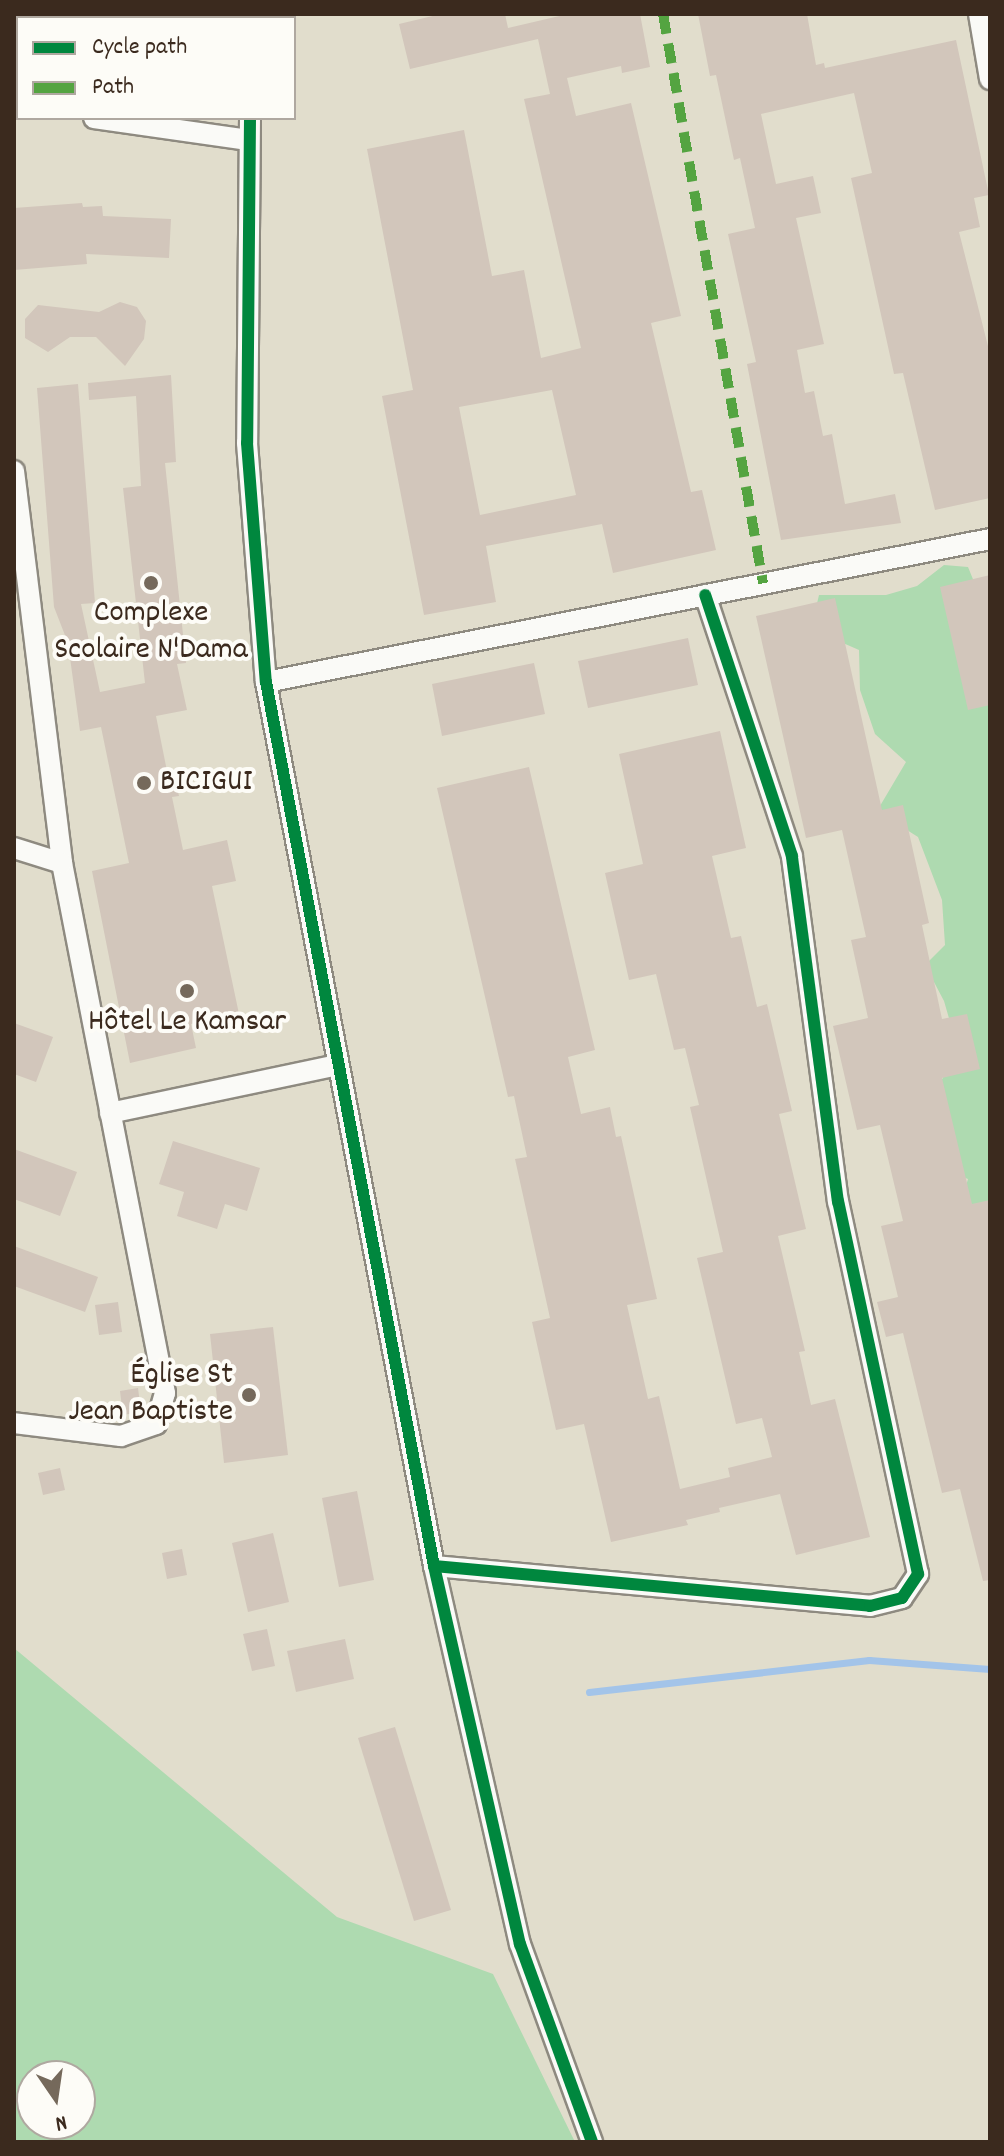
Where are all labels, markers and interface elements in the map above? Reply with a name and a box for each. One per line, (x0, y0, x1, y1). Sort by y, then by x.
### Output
legend (16, 16, 296, 120)
text: Cycle path (92, 31, 187, 65)
text: Path (92, 71, 134, 105)
marker: Complexe Scolaire N'Dama (142, 574, 160, 592)
place label: Complexe Scolaire N'Dama (54, 596, 248, 671)
place label: BICIGUI (160, 764, 252, 802)
marker: BICIGUI (135, 774, 153, 792)
marker: Hôtel Le Kamsar (178, 982, 196, 1000)
place label: Hôtel Le Kamsar (88, 1004, 286, 1042)
place label: Église St Jean Baptiste (68, 1358, 233, 1433)
marker: Église St Jean Baptiste (240, 1386, 258, 1404)
north arrow (16, 2060, 96, 2140)
text: N (52, 2106, 70, 2138)

